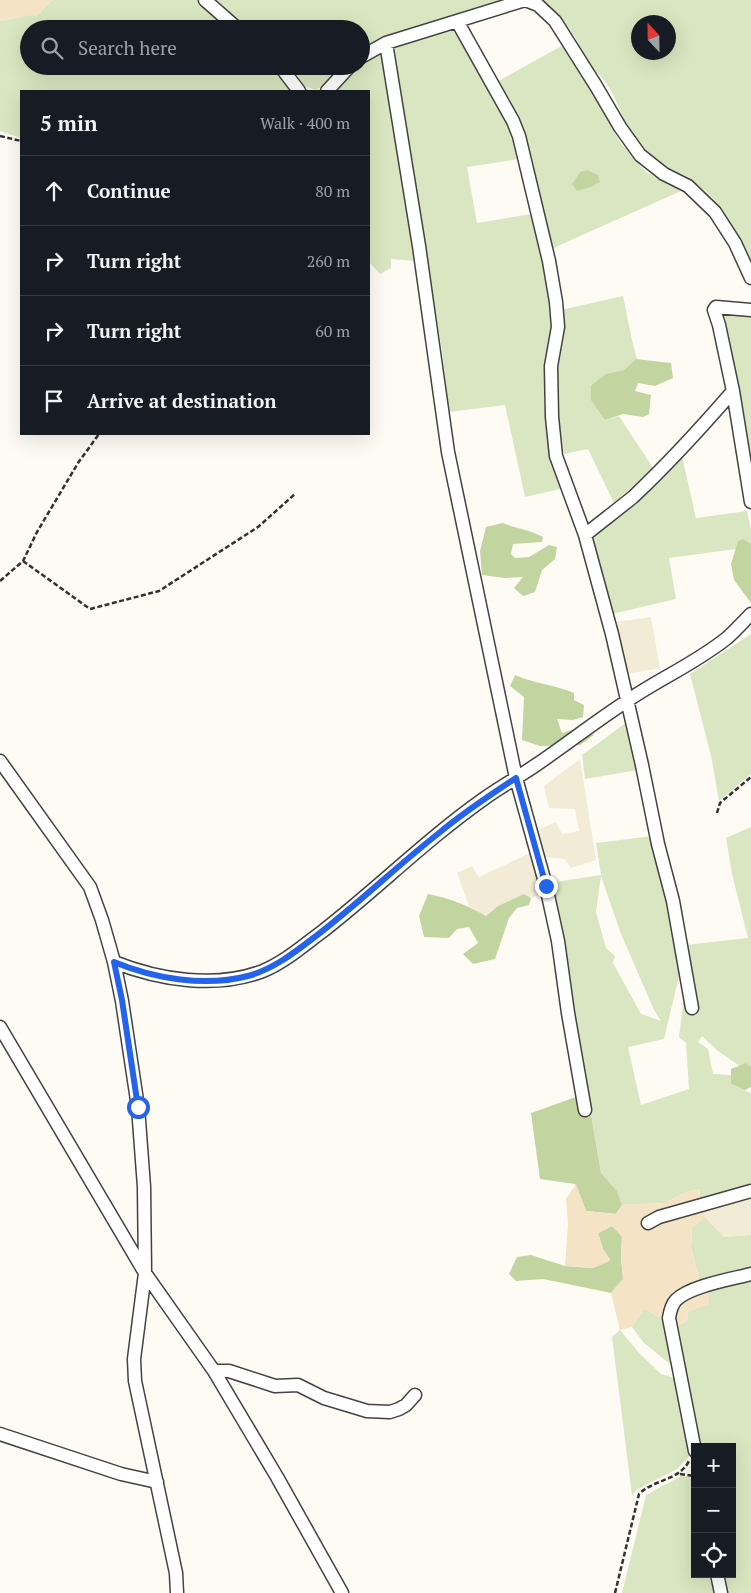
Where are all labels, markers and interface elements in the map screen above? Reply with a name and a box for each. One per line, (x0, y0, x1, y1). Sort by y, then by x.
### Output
north arrow (631, 15, 676, 60)
search box (20, 20, 370, 75)
icon: search (38, 34, 66, 62)
text: Search here (78, 35, 177, 60)
text: 5 min (40, 109, 97, 137)
text: Walk · 400 m (260, 112, 350, 134)
icon: ahead (40, 177, 68, 205)
text: Continue (87, 178, 171, 203)
text: 80 m (315, 180, 350, 202)
icon: right (40, 247, 68, 275)
text: Turn right (87, 248, 181, 273)
text: 260 m (307, 250, 350, 272)
icon: right (40, 317, 68, 345)
text: Turn right (87, 318, 181, 343)
text: 60 m (315, 320, 350, 342)
icon: arrive (40, 387, 68, 415)
text: Arrive at destination (87, 388, 276, 413)
route end (535, 875, 558, 898)
route start (127, 1096, 150, 1119)
map controls (691, 1443, 736, 1578)
button: + (691, 1443, 736, 1488)
button: − (691, 1488, 736, 1533)
button: locate (691, 1533, 736, 1578)

